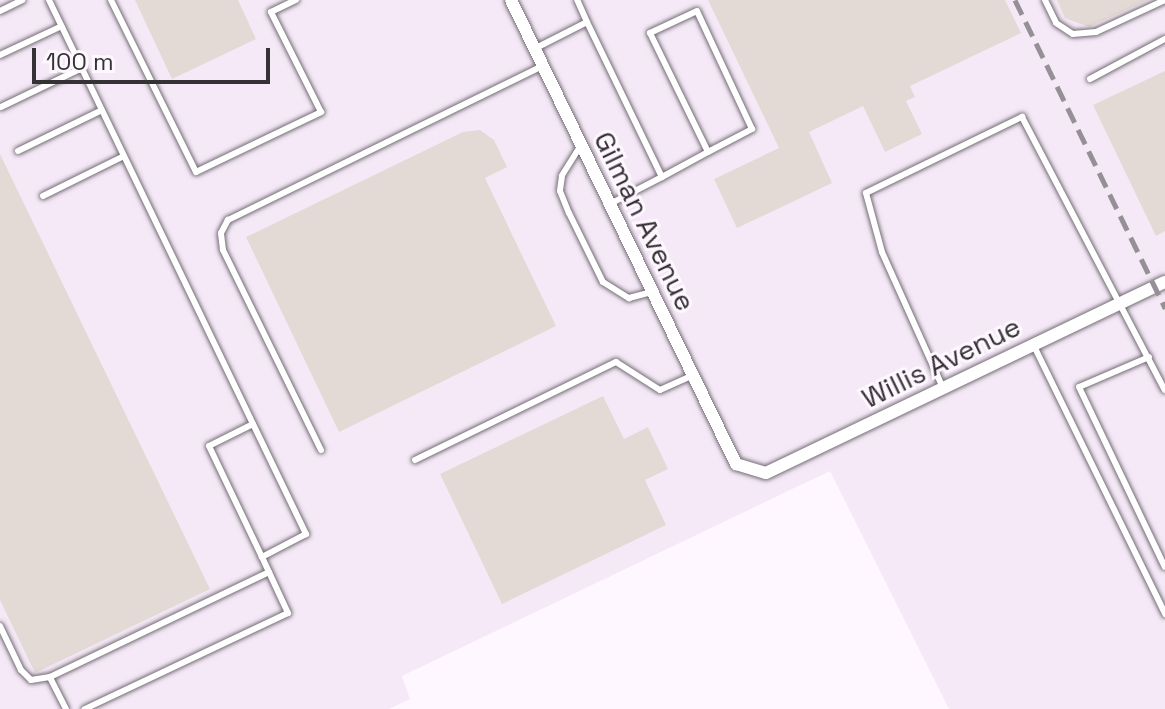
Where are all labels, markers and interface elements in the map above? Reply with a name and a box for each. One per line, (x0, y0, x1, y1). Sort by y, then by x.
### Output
scale bar (36, 32, 274, 82)
text: 100 m (46, 46, 114, 77)
street label: Gilman Avenue (587, 126, 703, 316)
street label: Willis Avenue (856, 309, 1026, 415)

